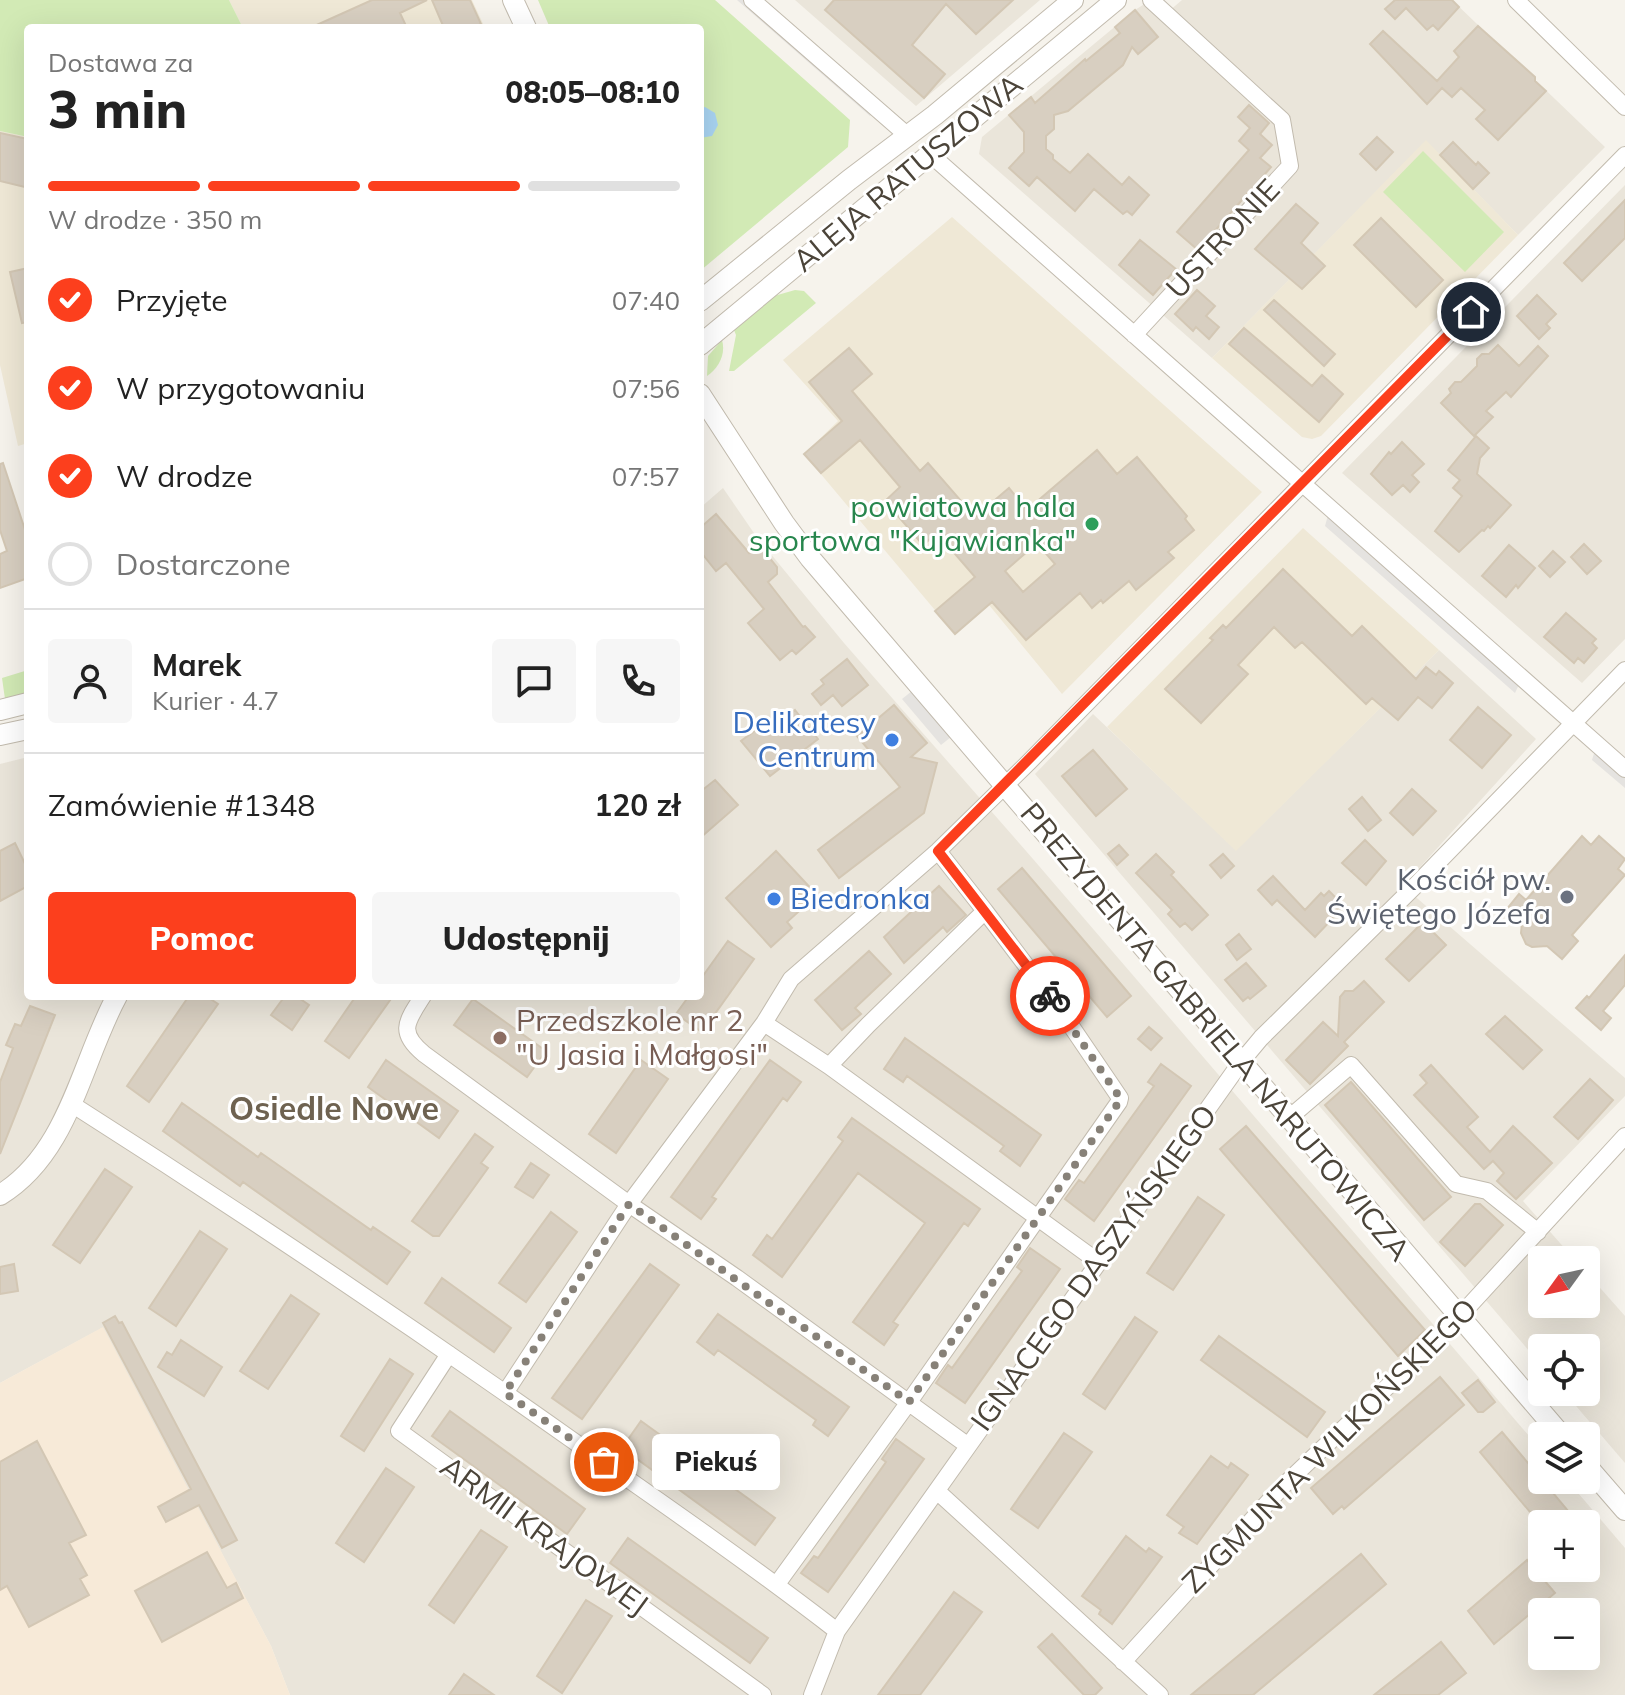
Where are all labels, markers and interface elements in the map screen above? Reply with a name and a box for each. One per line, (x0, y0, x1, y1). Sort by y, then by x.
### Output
text: Dostawa za (48, 46, 193, 79)
street label: ALEJA RATUSZOWA (785, 65, 1030, 280)
text: 08:05–08:10 (505, 73, 680, 111)
text: 3 min (48, 76, 187, 141)
street label: USTRONIE (1157, 171, 1287, 306)
text: W drodze · 350 m (48, 203, 262, 236)
icon: check (48, 278, 92, 322)
pin (1437, 278, 1505, 346)
text: Przyjęte (116, 281, 228, 319)
text: 07:40 (612, 284, 680, 317)
icon: home (1449, 290, 1493, 334)
icon: check (48, 366, 92, 410)
text: W przygotowaniu (116, 369, 365, 407)
text: 07:56 (612, 372, 680, 405)
icon: check (48, 454, 92, 498)
text: W drodze (116, 457, 253, 495)
text: 07:57 (612, 460, 680, 493)
place label: powiatowa hala sportowa "Kujawianka" (749, 487, 1076, 559)
marker: powiatowa hala sportowa "Kujawianka" (1083, 515, 1101, 533)
text: Dostarczone (116, 545, 291, 583)
button: person (48, 639, 132, 723)
button: chat (492, 639, 576, 723)
button: phone (596, 639, 680, 723)
text: Marek (152, 646, 241, 684)
text: Kurier · 4.7 (152, 684, 279, 717)
place label: Delikatesy Centrum (733, 703, 876, 775)
marker: Delikatesy Centrum (883, 731, 901, 749)
text: Zamówienie #1348 (48, 786, 315, 824)
text: 120 zł (594, 786, 680, 824)
street label: PREZYDENTA GABRIELA NARUTOWICZA (1013, 795, 1419, 1268)
place label: Kościół pw. Świętego Józefa (1327, 860, 1551, 932)
place label: Biedronka (790, 879, 931, 917)
marker: Kościół pw. Świętego Józefa (1558, 888, 1576, 906)
marker: Biedronka (765, 890, 783, 908)
button: Pomoc (48, 892, 356, 984)
button: Udostępnij (372, 892, 680, 984)
courier (1010, 956, 1090, 1036)
icon: bike (1028, 974, 1072, 1018)
place label: Przedszkole nr 2 "U Jasia i Małgosi" (516, 1001, 768, 1073)
marker: Przedszkole nr 2 "U Jasia i Małgosi" (491, 1029, 509, 1047)
district label: Osiedle Nowe (229, 1088, 439, 1128)
street label: IGNACEGO DASZYŃSKIEGO (962, 1097, 1224, 1438)
north arrow (1528, 1246, 1600, 1318)
map controls (1528, 1246, 1600, 1670)
street label: ZYGMUNTA WILKOŃSKIEGO (1174, 1290, 1485, 1601)
button: locate (1528, 1334, 1600, 1406)
button: layers (1528, 1422, 1600, 1494)
pin (570, 1428, 638, 1496)
callout: Piekuś (652, 1434, 780, 1490)
icon: bag (582, 1440, 626, 1484)
text: Piekuś (675, 1445, 757, 1478)
street label: ARMII KRAJOWEJ (433, 1447, 656, 1623)
button: + (1528, 1510, 1600, 1582)
button: − (1528, 1598, 1600, 1670)

